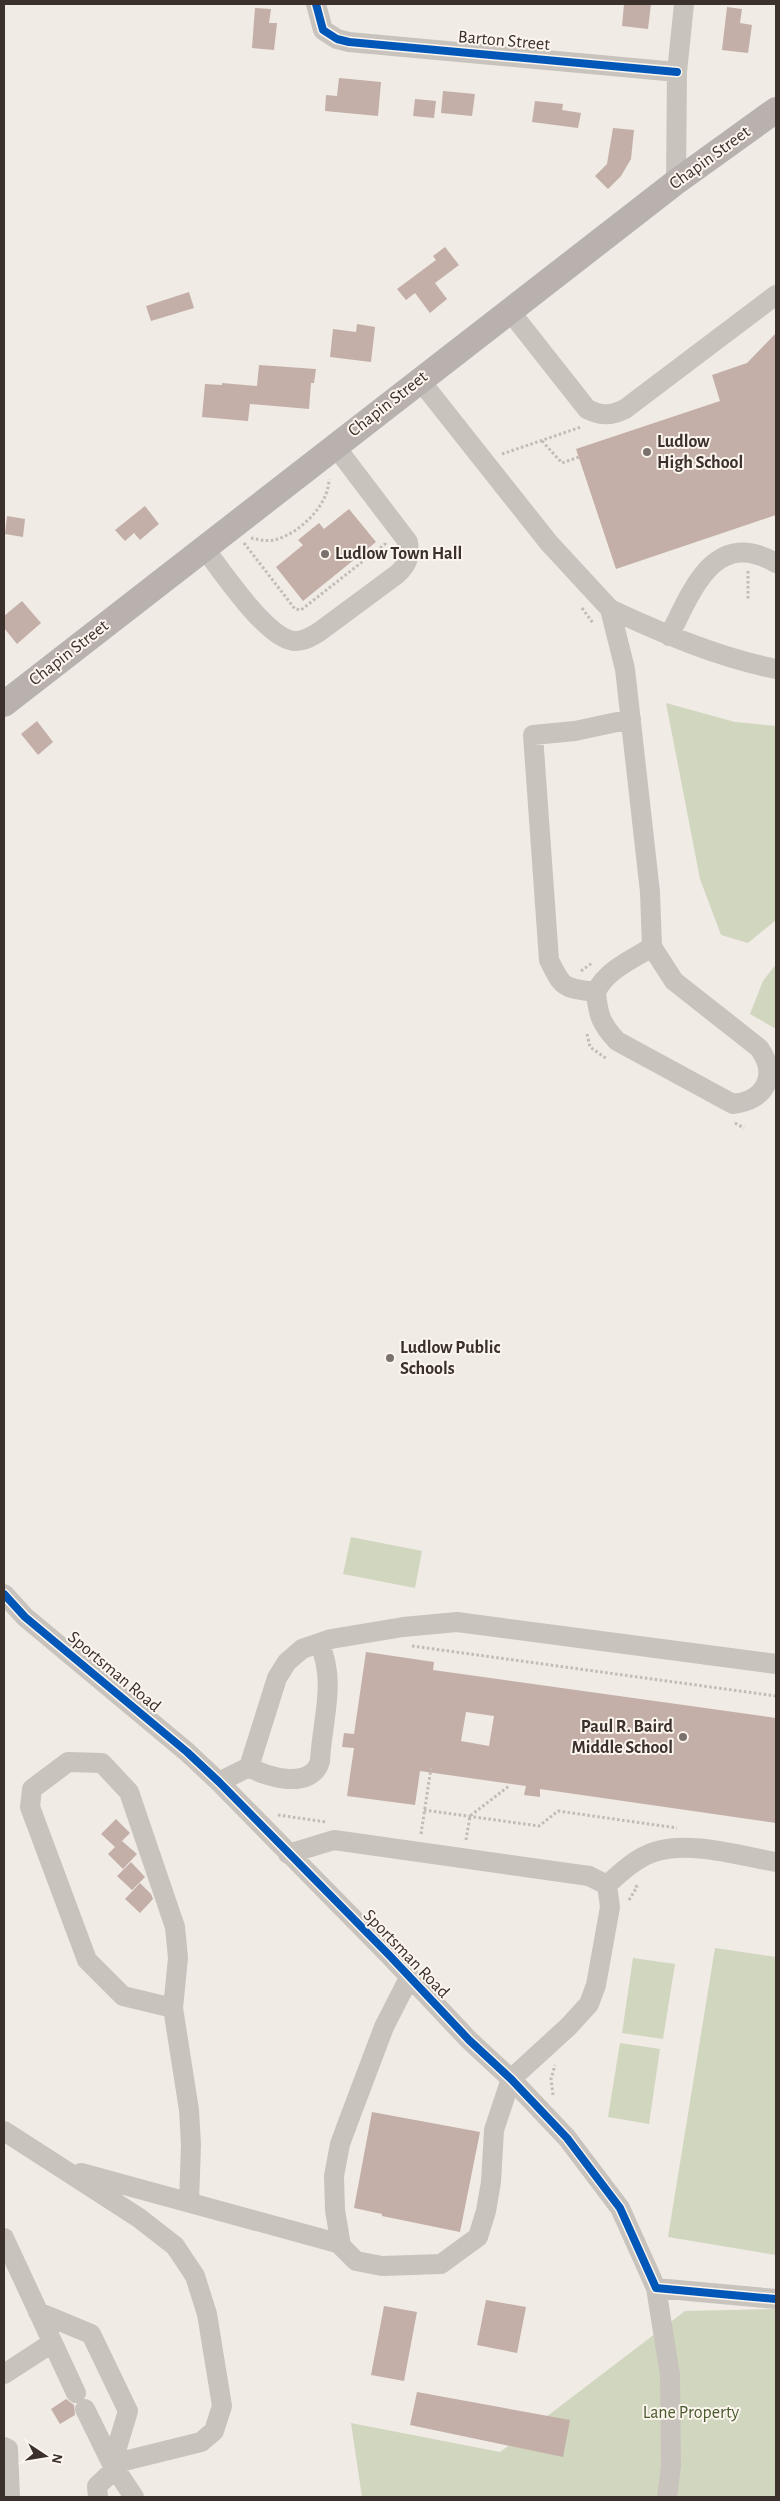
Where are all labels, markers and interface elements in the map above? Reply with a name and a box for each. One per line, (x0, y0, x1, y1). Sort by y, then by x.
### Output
street label: Barton Street (457, 28, 551, 54)
street label: Chapin Street (666, 123, 754, 193)
street label: Chapin Street (345, 367, 431, 440)
place label: Ludlow High School (657, 433, 743, 472)
marker: Ludlow High School (641, 446, 653, 458)
place label: Ludlow Town Hall (335, 545, 462, 563)
marker: Ludlow Town Hall (319, 548, 331, 560)
street label: Chapin Street (26, 616, 112, 689)
place label: Ludlow Public Schools (400, 1339, 500, 1378)
marker: Ludlow Public Schools (384, 1352, 396, 1364)
street label: Sportsman Road (64, 1628, 164, 1716)
place label: Paul R. Baird Middle School (571, 1718, 674, 1757)
marker: Paul R. Baird Middle School (677, 1731, 689, 1743)
street label: Sportsman Road (360, 1906, 452, 2002)
park label: Lane Property (643, 2404, 740, 2422)
north arrow (20, 2431, 70, 2481)
text: N (49, 2452, 65, 2465)

